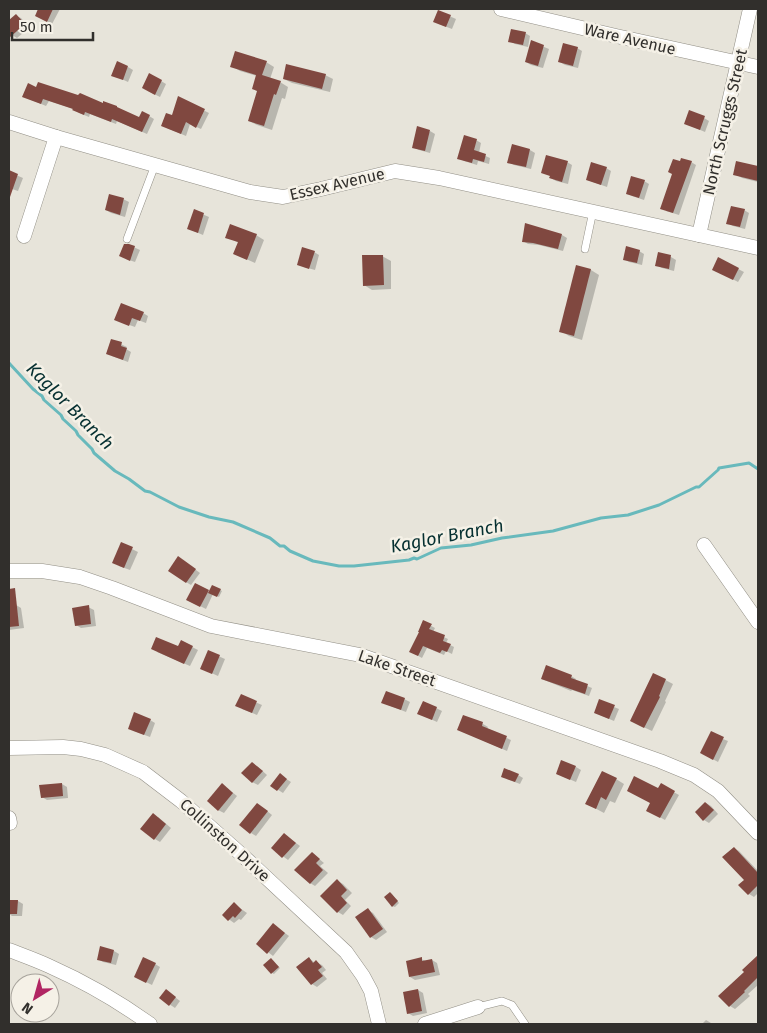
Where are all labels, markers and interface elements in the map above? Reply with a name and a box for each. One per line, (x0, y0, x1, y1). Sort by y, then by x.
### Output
scale bar (12, 10, 94, 42)
text: 50 m (20, 18, 53, 36)
street label: Ware Avenue (582, 19, 678, 59)
street label: North Scruggs Street (699, 47, 751, 197)
street label: Essex Avenue (288, 164, 386, 204)
water label: Kaglor Branch (22, 358, 118, 454)
water label: Kaglor Branch (389, 514, 505, 558)
street label: Lake Street (356, 646, 439, 690)
street label: Collinston Drive (176, 795, 274, 885)
north arrow (10, 973, 60, 1023)
text: N (19, 998, 36, 1018)

